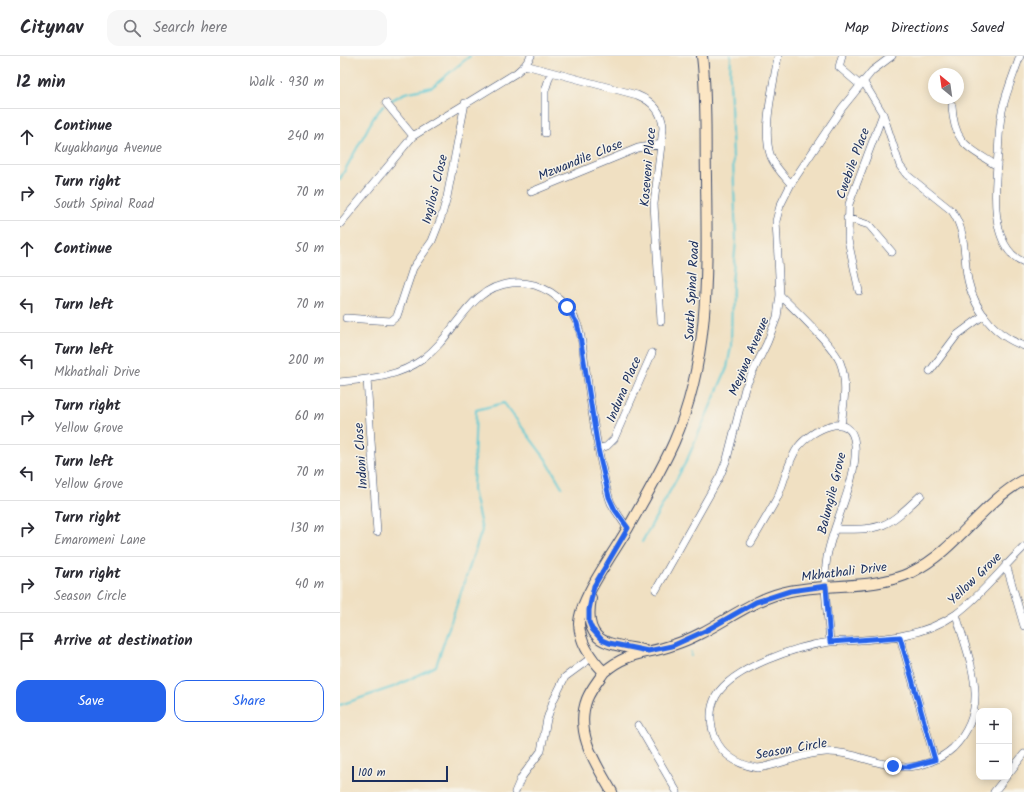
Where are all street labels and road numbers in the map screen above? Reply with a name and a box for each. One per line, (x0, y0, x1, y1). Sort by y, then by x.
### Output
street label: Cwebile Place (831, 125, 876, 202)
street label: Koseveni Place (635, 126, 662, 208)
street label: Mzwandile Close (535, 134, 626, 187)
street label: Ingilosi Close (417, 152, 454, 227)
street label: South Spinal Road (679, 240, 706, 342)
street label: Meyiwa Avenue (723, 314, 775, 399)
street label: Induna Place (601, 353, 648, 426)
street label: Indoni Close (349, 422, 374, 490)
street label: Balungile Grove (812, 450, 853, 537)
street label: Yellow Grove (943, 547, 1007, 611)
street label: Mkhathali Drive (800, 557, 888, 588)
street label: Season Circle (754, 733, 829, 766)

